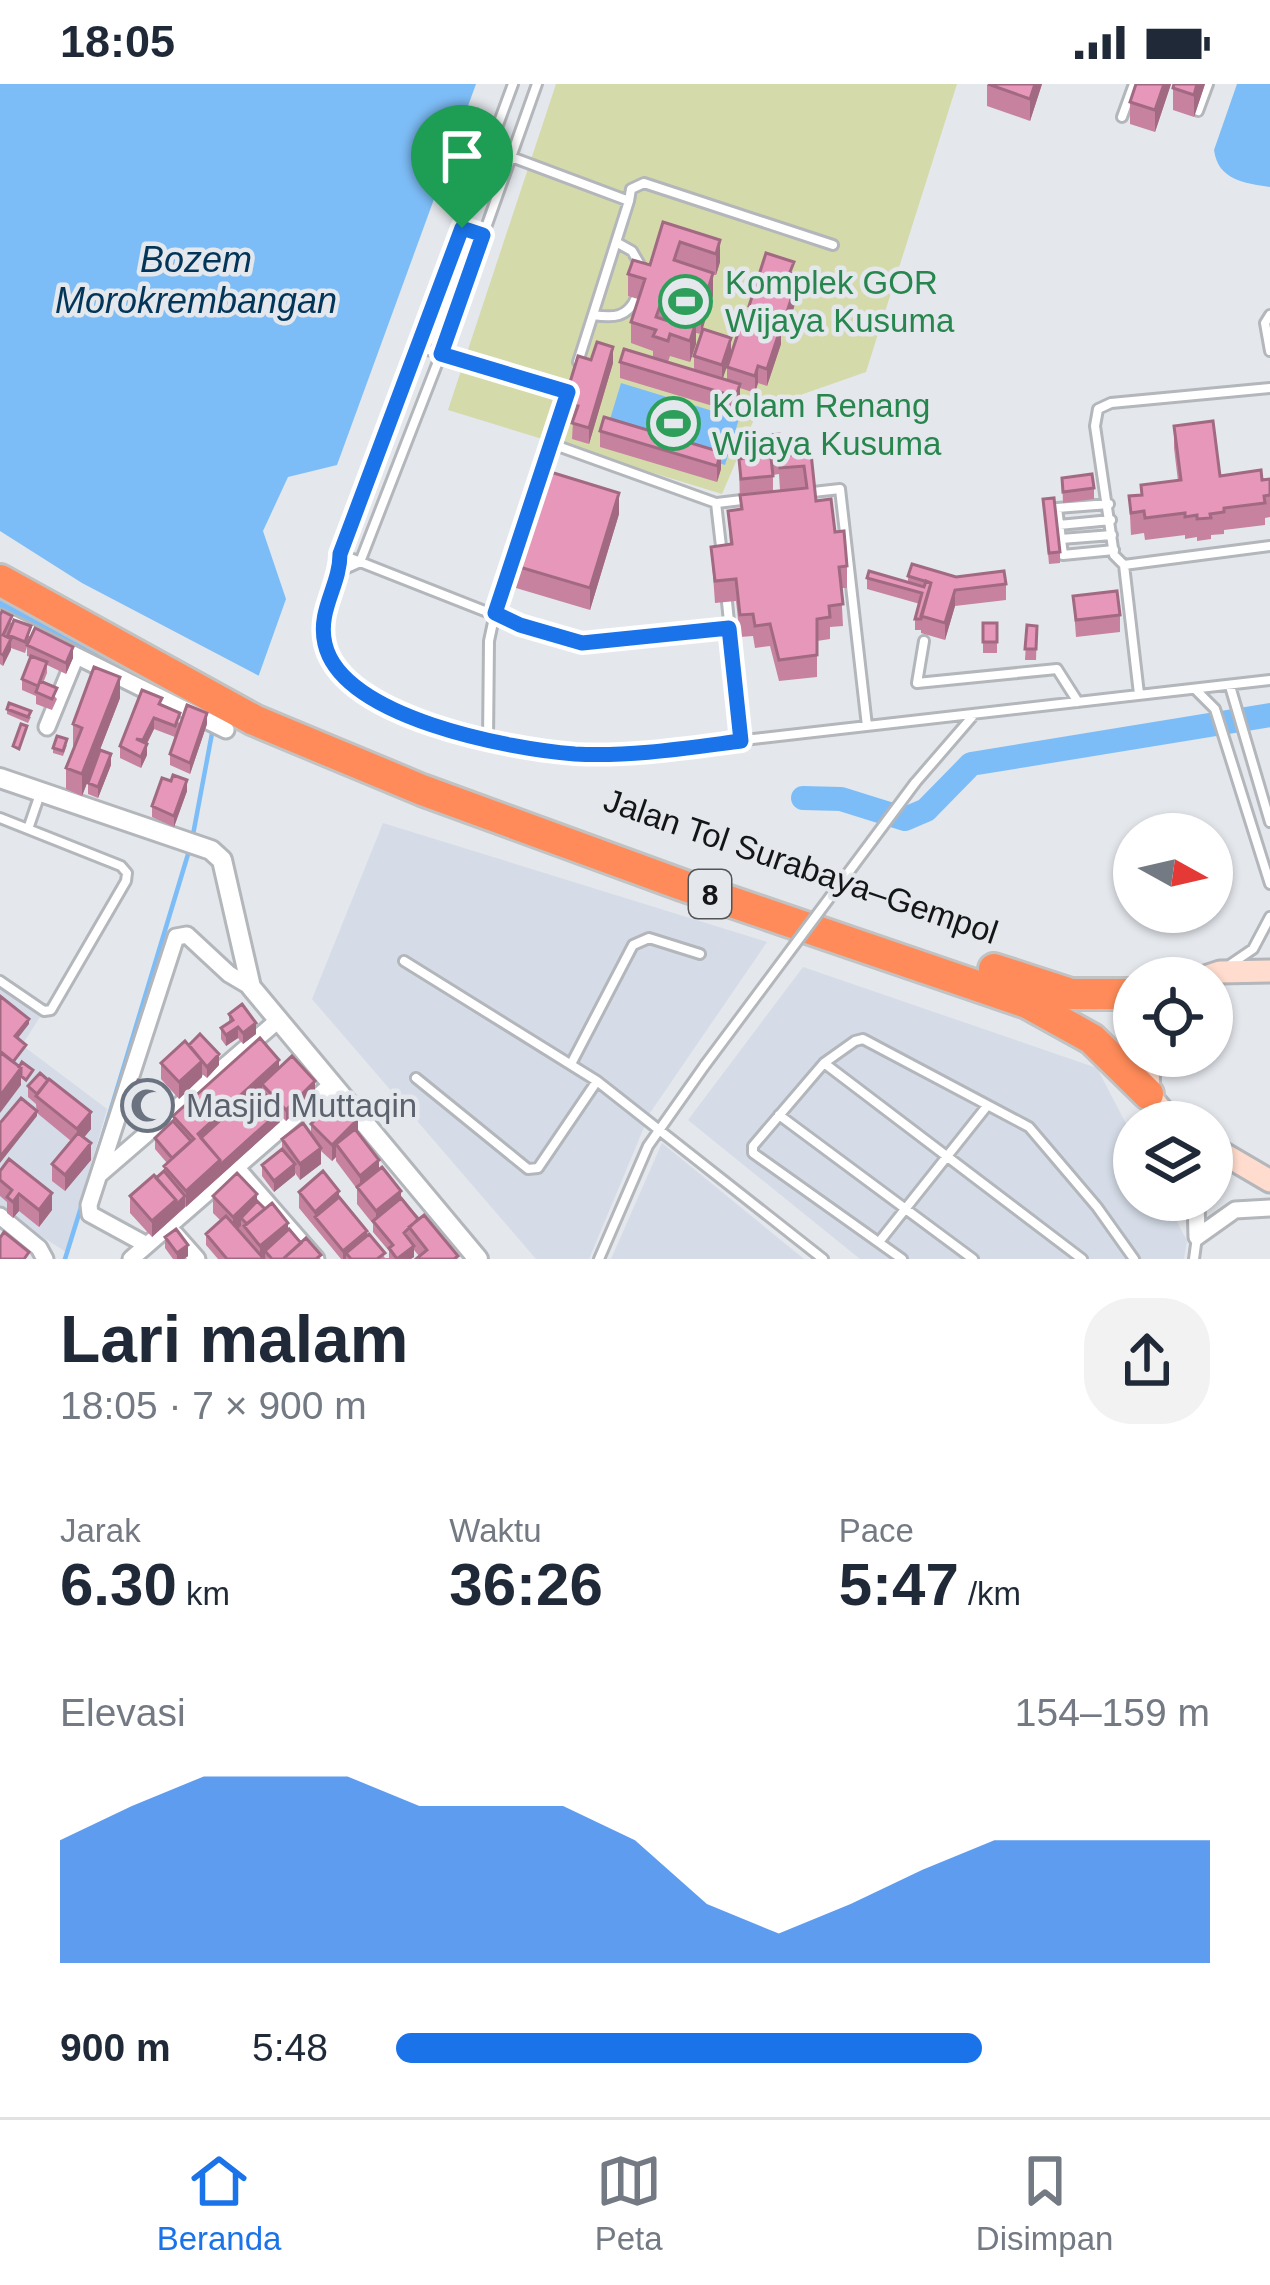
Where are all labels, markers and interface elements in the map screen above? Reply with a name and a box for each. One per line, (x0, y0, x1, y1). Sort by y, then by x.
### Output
text: 18:05 (60, 16, 175, 67)
pin (411, 105, 513, 228)
icon: arrive (429, 123, 495, 189)
water label: Bozem Morokrembangan (55, 239, 337, 321)
place label: Komplek GOR Wijaya Kusuma (725, 264, 955, 339)
sports icon: Komplek GOR Wijaya Kusuma (658, 273, 714, 329)
place label: Kolam Renang Wijaya Kusuma (712, 387, 942, 462)
sports icon: Kolam Renang Wijaya Kusuma (645, 396, 701, 452)
street label: Jalan Tol Surabaya–Gempol (599, 781, 1003, 951)
north arrow (1113, 813, 1233, 933)
map controls (1113, 813, 1233, 1221)
road number: 8 (689, 870, 731, 918)
button: locate (1113, 957, 1233, 1077)
mosque icon: Masjid Muttaqin (119, 1077, 175, 1133)
place label: Masjid Muttaqin (186, 1087, 417, 1124)
button: layers (1113, 1101, 1233, 1221)
button: share (1084, 1298, 1210, 1424)
text: Lari malam (60, 1302, 409, 1376)
text: 18:05 · 7 × 900 m (60, 1384, 367, 1427)
text: Jarak (60, 1512, 141, 1549)
text: Waktu (449, 1512, 542, 1549)
text: Pace (839, 1512, 914, 1549)
text: 6.30 (60, 1551, 177, 1618)
text: 36:26 (449, 1551, 603, 1618)
text: 5:47 (839, 1551, 959, 1618)
text: km (177, 1575, 230, 1612)
text: /km (959, 1575, 1021, 1612)
text: Elevasi (60, 1691, 186, 1734)
text: 154–159 m (1015, 1691, 1210, 1734)
text: 900 m (60, 2026, 171, 2069)
text: 5:48 (252, 2026, 328, 2069)
tab: Beranda (157, 2148, 281, 2258)
tab: Peta (595, 2148, 663, 2258)
tab: Disimpan (976, 2148, 1113, 2258)

